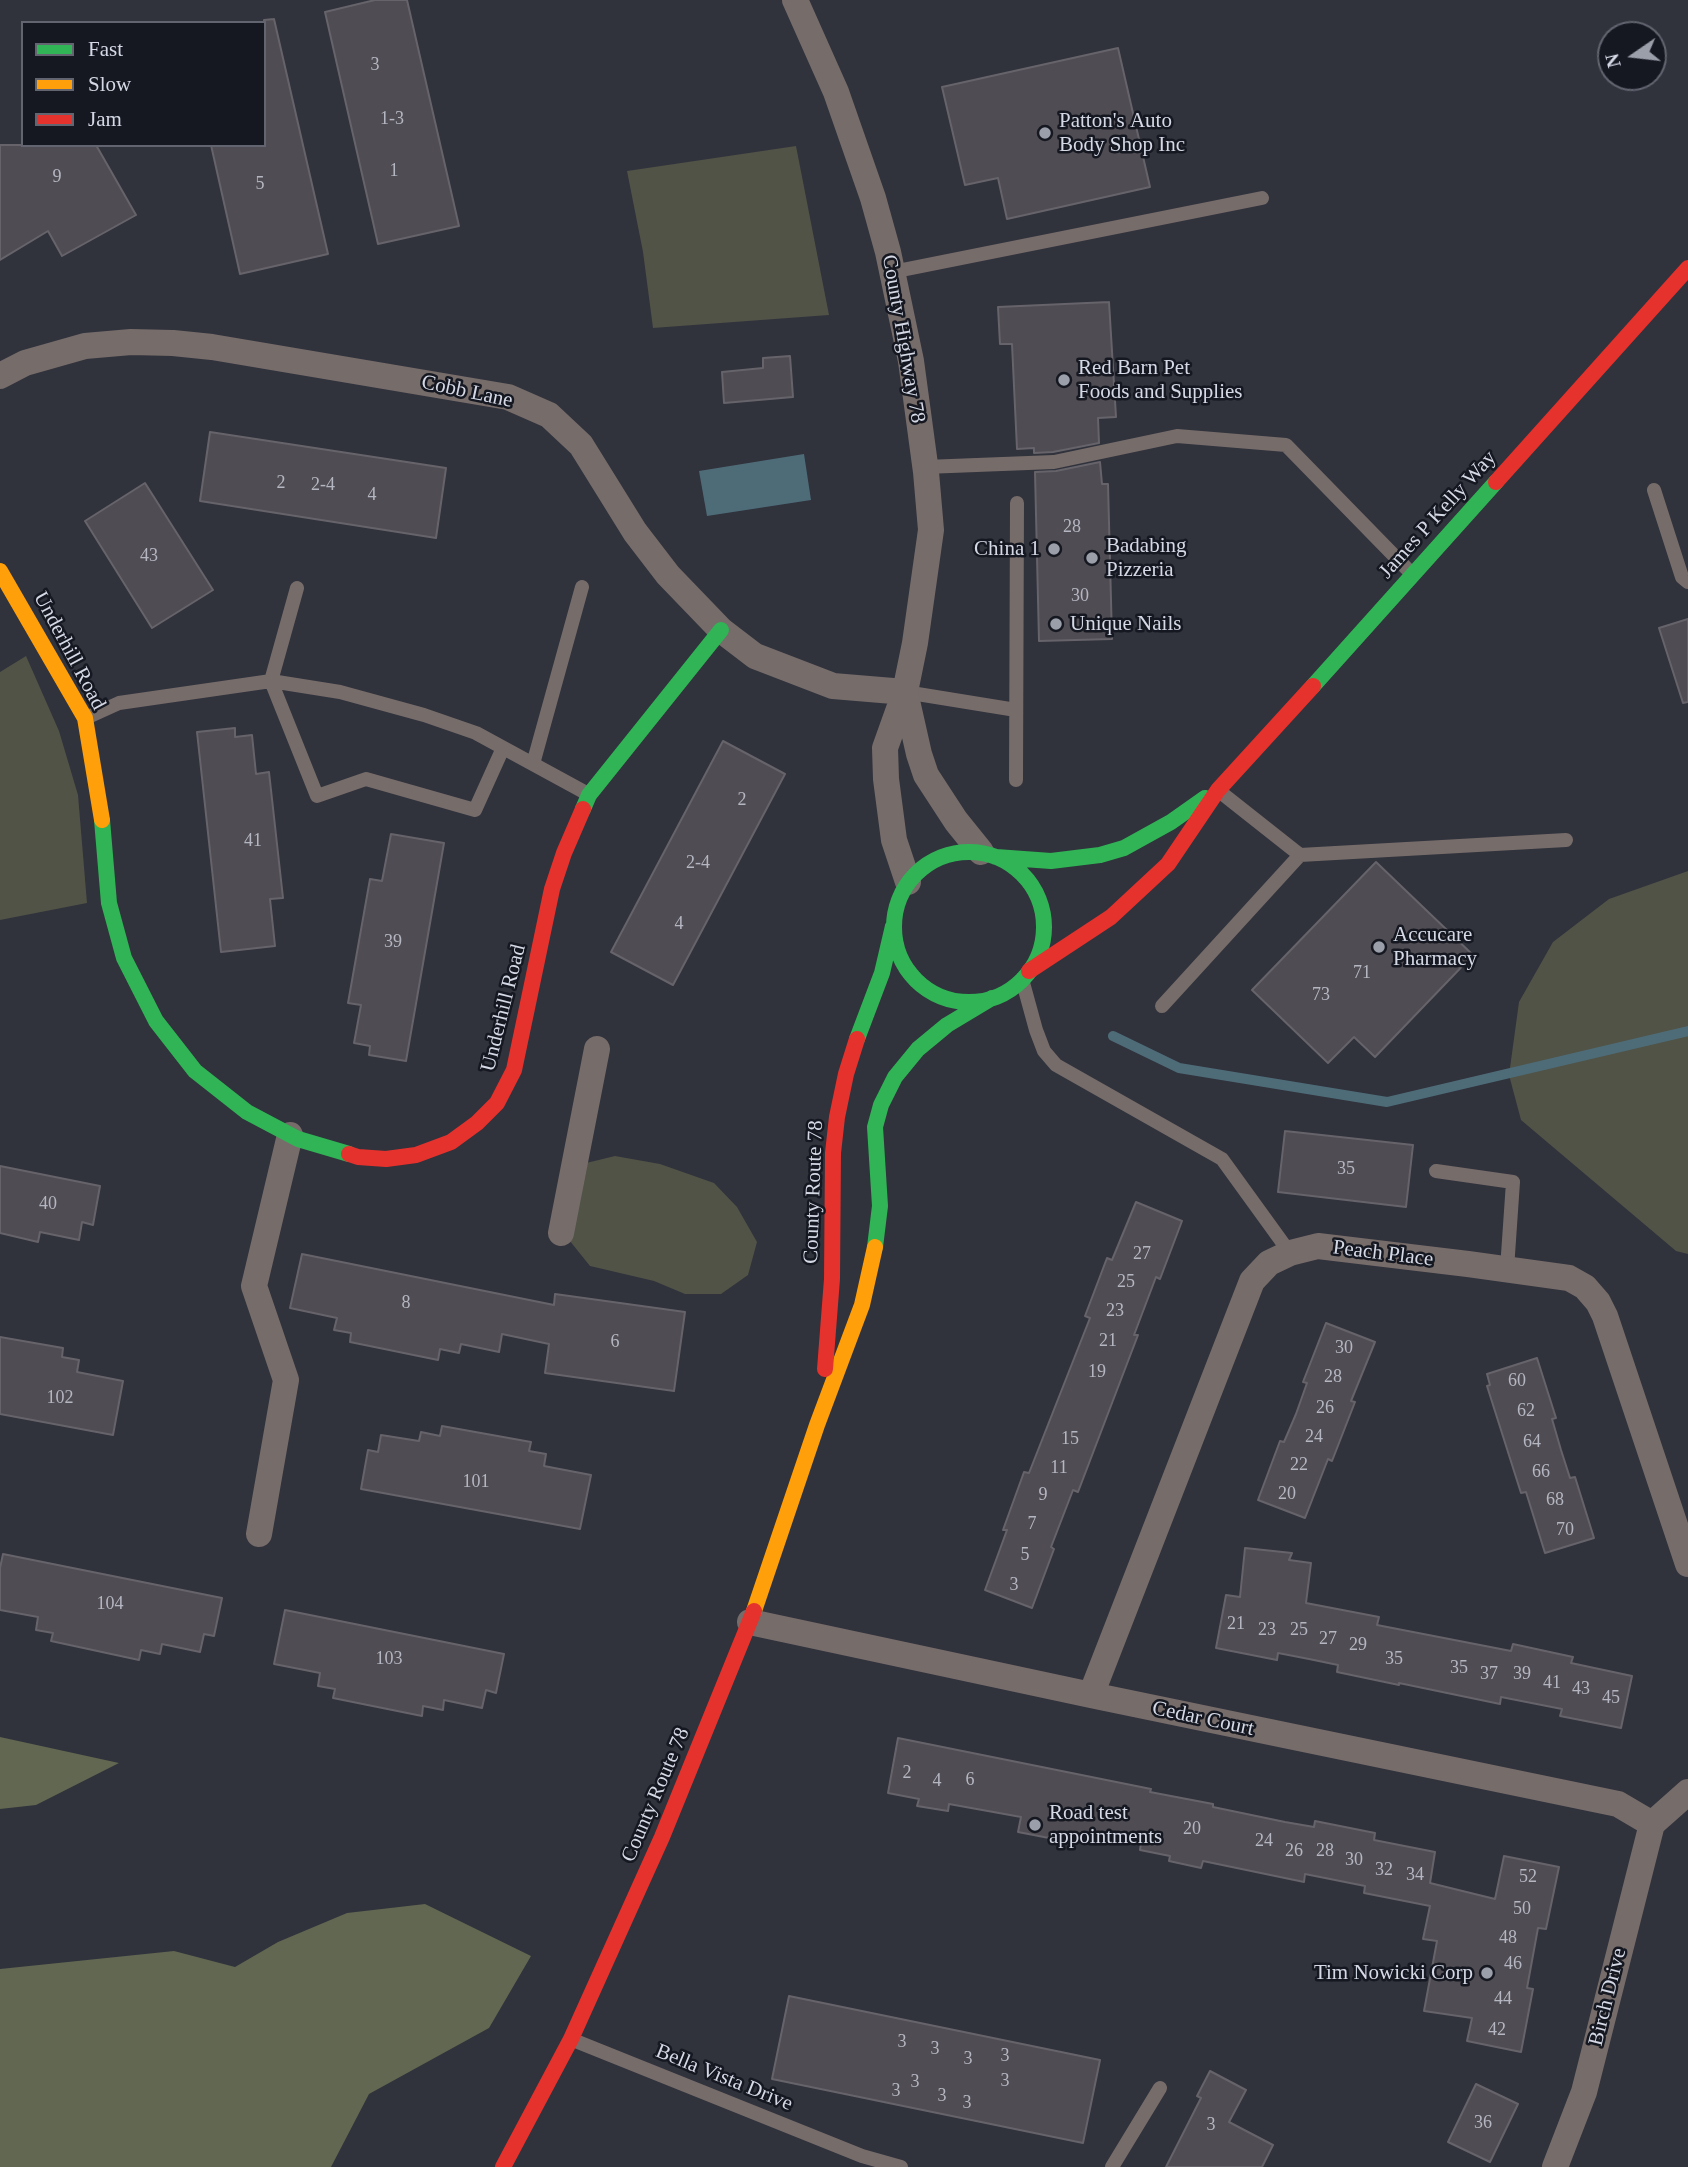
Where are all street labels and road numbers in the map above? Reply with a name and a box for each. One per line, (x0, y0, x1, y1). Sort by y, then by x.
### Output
street label: County Highway 78 (876, 253, 930, 425)
street label: Cobb Lane (419, 370, 515, 414)
street label: James P Kelly Way (1374, 446, 1502, 584)
street label: Underhill Road (27, 588, 111, 714)
street label: Underhill Road (476, 942, 532, 1074)
street label: County Route 78 (799, 1120, 829, 1264)
street label: Peach Place (1331, 1235, 1435, 1273)
street label: Cedar Court (1150, 1696, 1256, 1742)
street label: County Route 78 (616, 1724, 696, 1866)
street label: Birch Drive (1584, 1946, 1632, 2048)
street label: Bella Vista Drive (652, 2039, 796, 2117)

